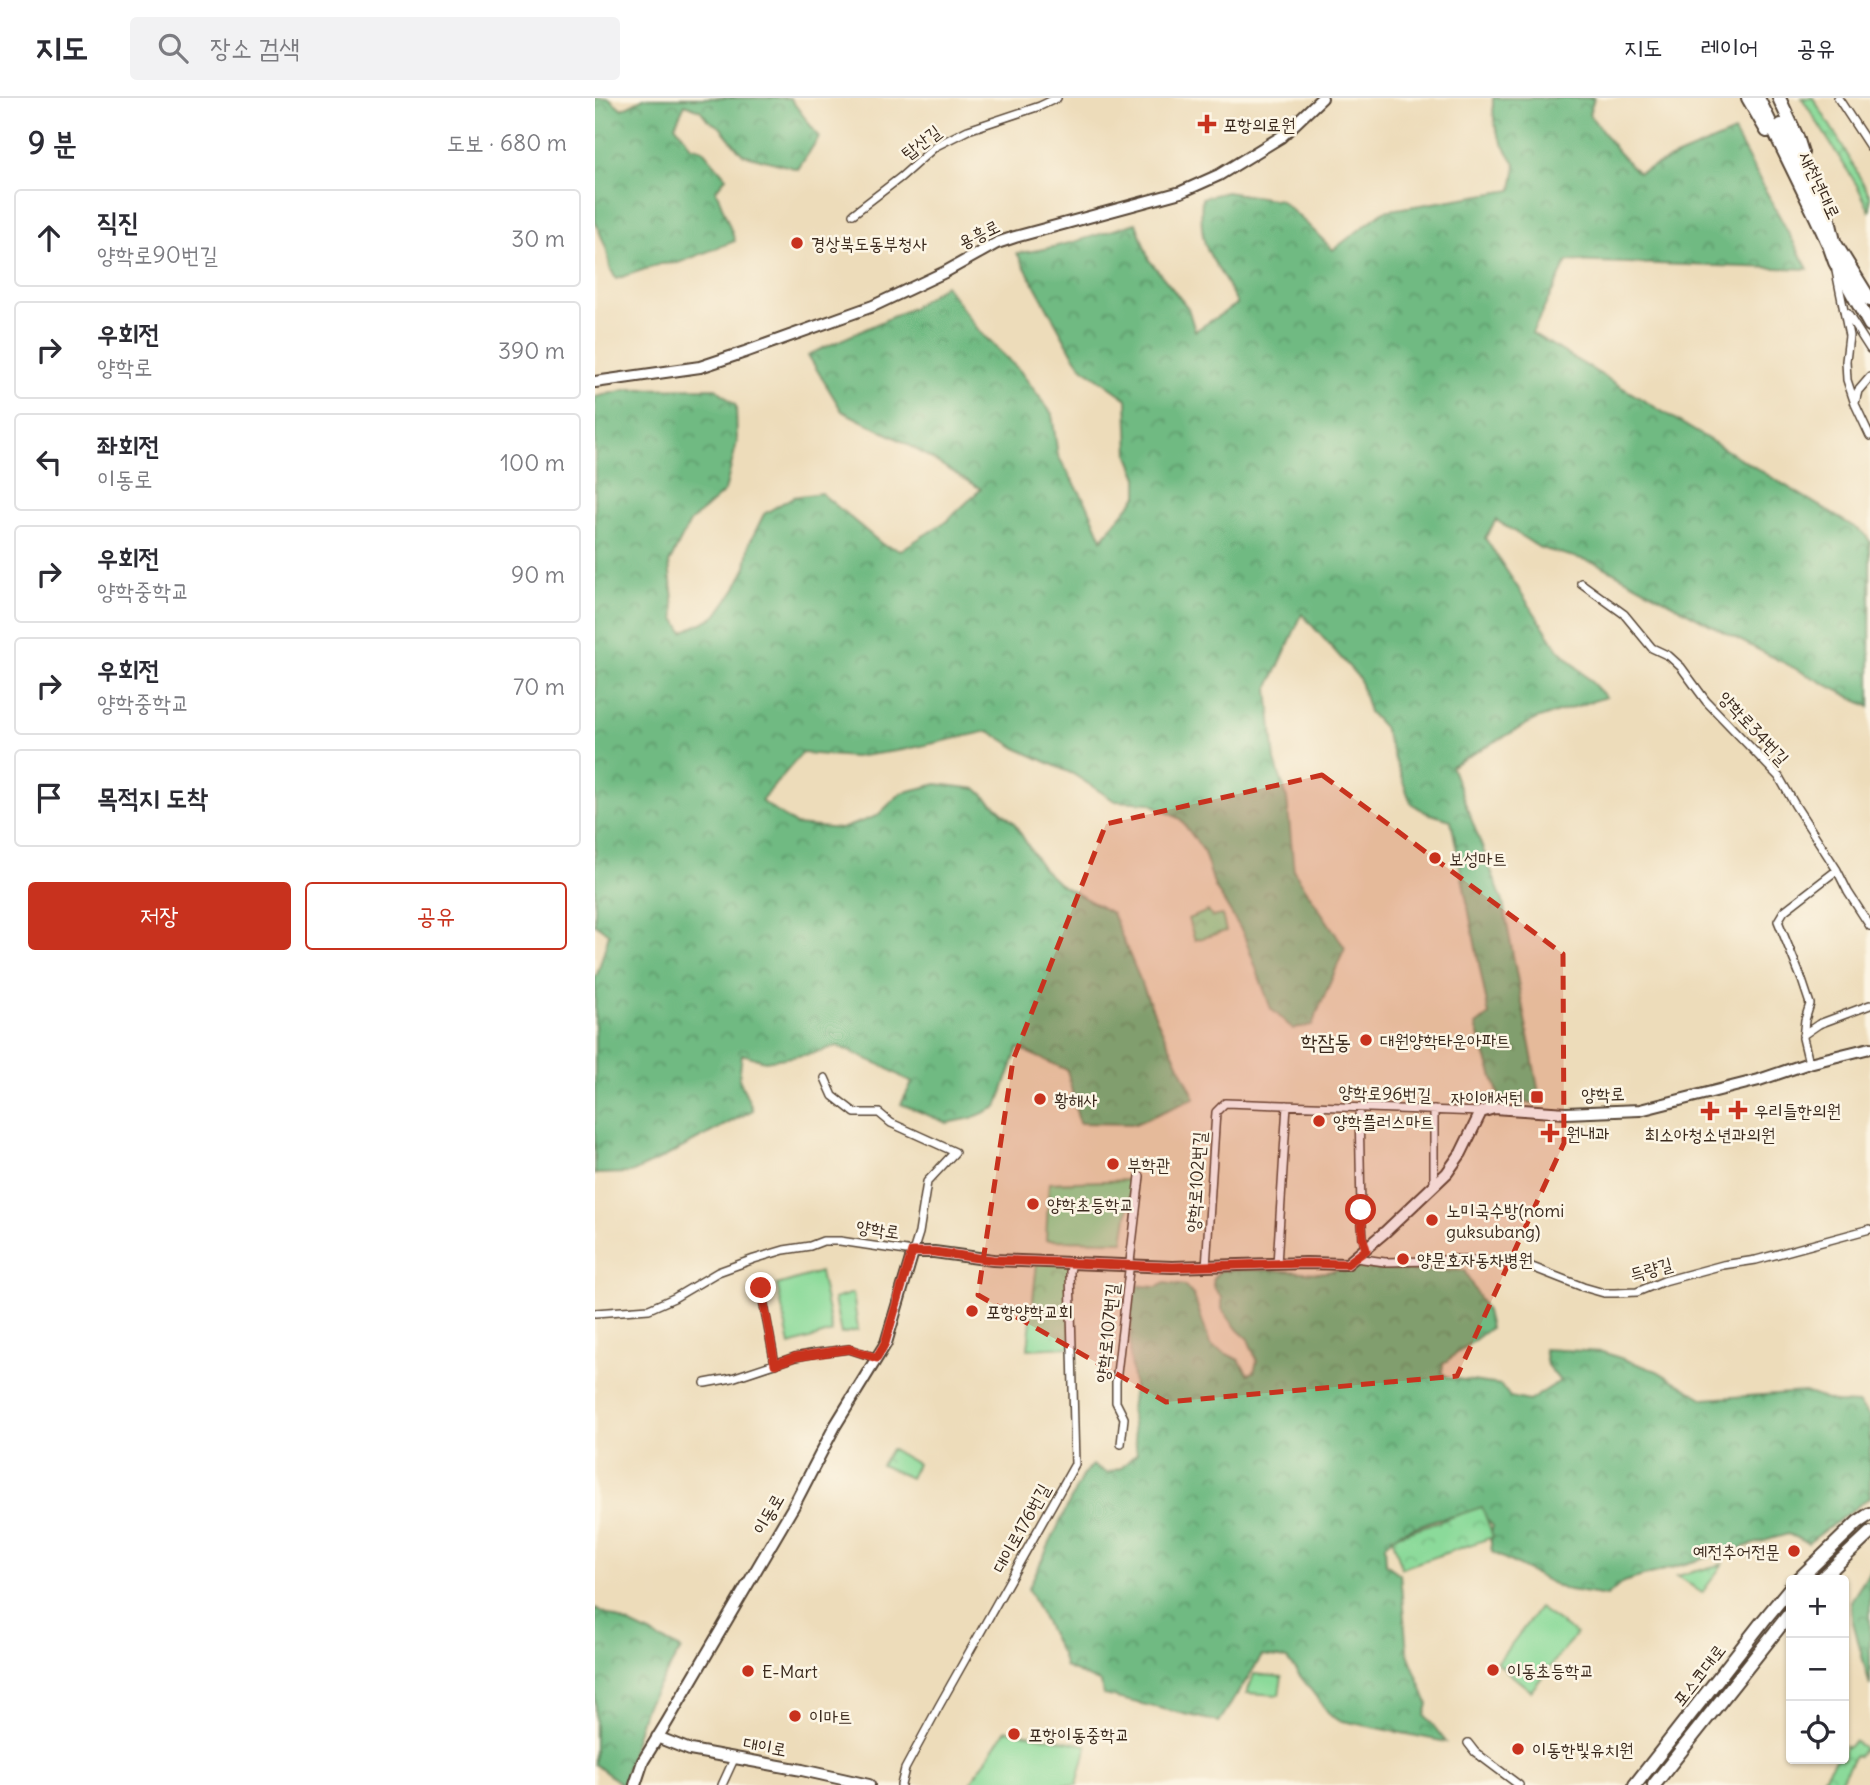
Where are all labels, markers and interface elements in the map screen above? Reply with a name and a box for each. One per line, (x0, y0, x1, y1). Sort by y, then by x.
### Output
search box (130, 17, 620, 80)
text: 지도 (35, 26, 88, 68)
icon: search (154, 29, 192, 67)
text: 장소 검색 (210, 31, 300, 64)
text: 지도 (1624, 32, 1662, 62)
text: 레이어 (1700, 32, 1758, 62)
text: 공유 (1796, 32, 1835, 62)
place label: 포항의료원 (1223, 113, 1295, 136)
marker: 포항의료원 (1197, 114, 1217, 134)
street label: 탑산길 (897, 119, 946, 164)
text: 9 분 (28, 124, 77, 162)
text: 도보 · 680 m (447, 128, 567, 157)
street label: 새천년대로 (1794, 147, 1846, 223)
text: 직진 (97, 205, 139, 238)
street label: 용흥로 (954, 214, 1004, 254)
icon: ahead (30, 219, 68, 257)
text: 30 m (511, 224, 565, 253)
place label: 경상북도동부청사 (811, 232, 927, 255)
marker: 경상북도동부청사 (789, 235, 805, 251)
text: 양학로90번길 (97, 240, 218, 269)
text: 우회전 (97, 317, 160, 350)
icon: right (30, 331, 68, 369)
text: 390 m (498, 336, 565, 365)
text: 양학로 (97, 352, 153, 381)
text: 좌회전 (97, 429, 160, 462)
icon: left (30, 443, 68, 481)
text: 100 m (500, 448, 565, 477)
text: 이동로 (97, 464, 153, 493)
text: 우회전 (97, 541, 160, 574)
icon: right (30, 555, 68, 593)
text: 90 m (511, 560, 565, 589)
text: 양학중학교 (97, 576, 190, 605)
text: 우회전 (97, 653, 160, 686)
icon: right (30, 667, 68, 705)
text: 70 m (513, 672, 565, 701)
street label: 양학로34번길 (1714, 686, 1794, 770)
text: 양학중학교 (97, 688, 190, 717)
icon: arrive (30, 779, 68, 817)
text: 목적지 도착 (97, 781, 208, 814)
place label: 보성마트 (1449, 847, 1507, 870)
marker: 보성마트 (1427, 850, 1443, 866)
button: 저장 (28, 882, 291, 950)
button: 공유 (305, 882, 567, 950)
district label: 학잠동 (1301, 1028, 1351, 1055)
place label: 대원양학타운아파트 (1380, 1029, 1510, 1052)
marker: 대원양학타운아파트 (1358, 1032, 1374, 1048)
street label: 양학로96번길 (1338, 1080, 1432, 1106)
street label: 양학로 (1581, 1082, 1625, 1106)
place label: 자이애서턴 (1451, 1086, 1523, 1109)
place label: 황해사 (1054, 1088, 1098, 1111)
marker: 자이애서턴 (1529, 1089, 1545, 1105)
marker: 황해사 (1032, 1091, 1048, 1107)
place label: 우리들한의원 (1754, 1099, 1841, 1122)
marker: 우리들한의원 (1728, 1100, 1748, 1120)
marker: 최소아청소년과의원 (1700, 1101, 1720, 1121)
place label: 양학플러스마트 (1333, 1110, 1434, 1133)
marker: 양학플러스마트 (1311, 1113, 1327, 1129)
place label: 원내과 (1566, 1122, 1609, 1145)
marker: 원내과 (1540, 1123, 1560, 1143)
place label: 최소아청소년과의원 (1645, 1123, 1775, 1146)
street label: 양학로102번길 (1181, 1130, 1211, 1233)
place label: 부학관 (1127, 1153, 1170, 1176)
marker: 부학관 (1105, 1156, 1121, 1172)
place label: 양학초등학교 (1047, 1193, 1134, 1216)
route start (1345, 1194, 1376, 1225)
marker: 양학초등학교 (1025, 1196, 1041, 1212)
place label: 노미국수방(nomi guksubang) (1446, 1199, 1564, 1243)
marker: 노미국수방(nomi guksubang) (1424, 1212, 1440, 1228)
street label: 양학로 (855, 1215, 901, 1243)
place label: 양문호자동차병원 (1417, 1248, 1533, 1271)
marker: 양문호자동차병원 (1395, 1251, 1411, 1267)
street label: 득량길 (1627, 1252, 1676, 1286)
route end (745, 1272, 776, 1303)
street label: 양학로107번길 (1090, 1282, 1124, 1384)
place label: 포항양학교회 (986, 1300, 1073, 1323)
marker: 포항양학교회 (964, 1303, 980, 1319)
street label: 대이로176번길 (987, 1479, 1055, 1577)
street label: 이동로 (747, 1489, 789, 1539)
place label: 예전추어전문 (1693, 1540, 1780, 1563)
marker: 예전추어전문 (1786, 1543, 1802, 1559)
map controls (1786, 1575, 1849, 1764)
button: + (1786, 1575, 1849, 1638)
button: − (1786, 1638, 1849, 1701)
street label: 포스코대로 (1668, 1639, 1730, 1711)
place label: 이동초등학교 (1507, 1659, 1594, 1682)
place label: E-Mart (762, 1660, 818, 1683)
marker: 이동초등학교 (1485, 1662, 1501, 1678)
marker: E-Mart (740, 1663, 756, 1679)
button: locate (1786, 1701, 1849, 1764)
place label: 이마트 (809, 1705, 852, 1728)
marker: 이마트 (787, 1708, 803, 1724)
place label: 포항이동중학교 (1028, 1723, 1129, 1746)
marker: 포항이동중학교 (1006, 1726, 1022, 1742)
street label: 대이로 (742, 1731, 788, 1761)
place label: 이동한빛유치원 (1532, 1738, 1633, 1761)
marker: 이동한빛유치원 (1510, 1741, 1526, 1757)

